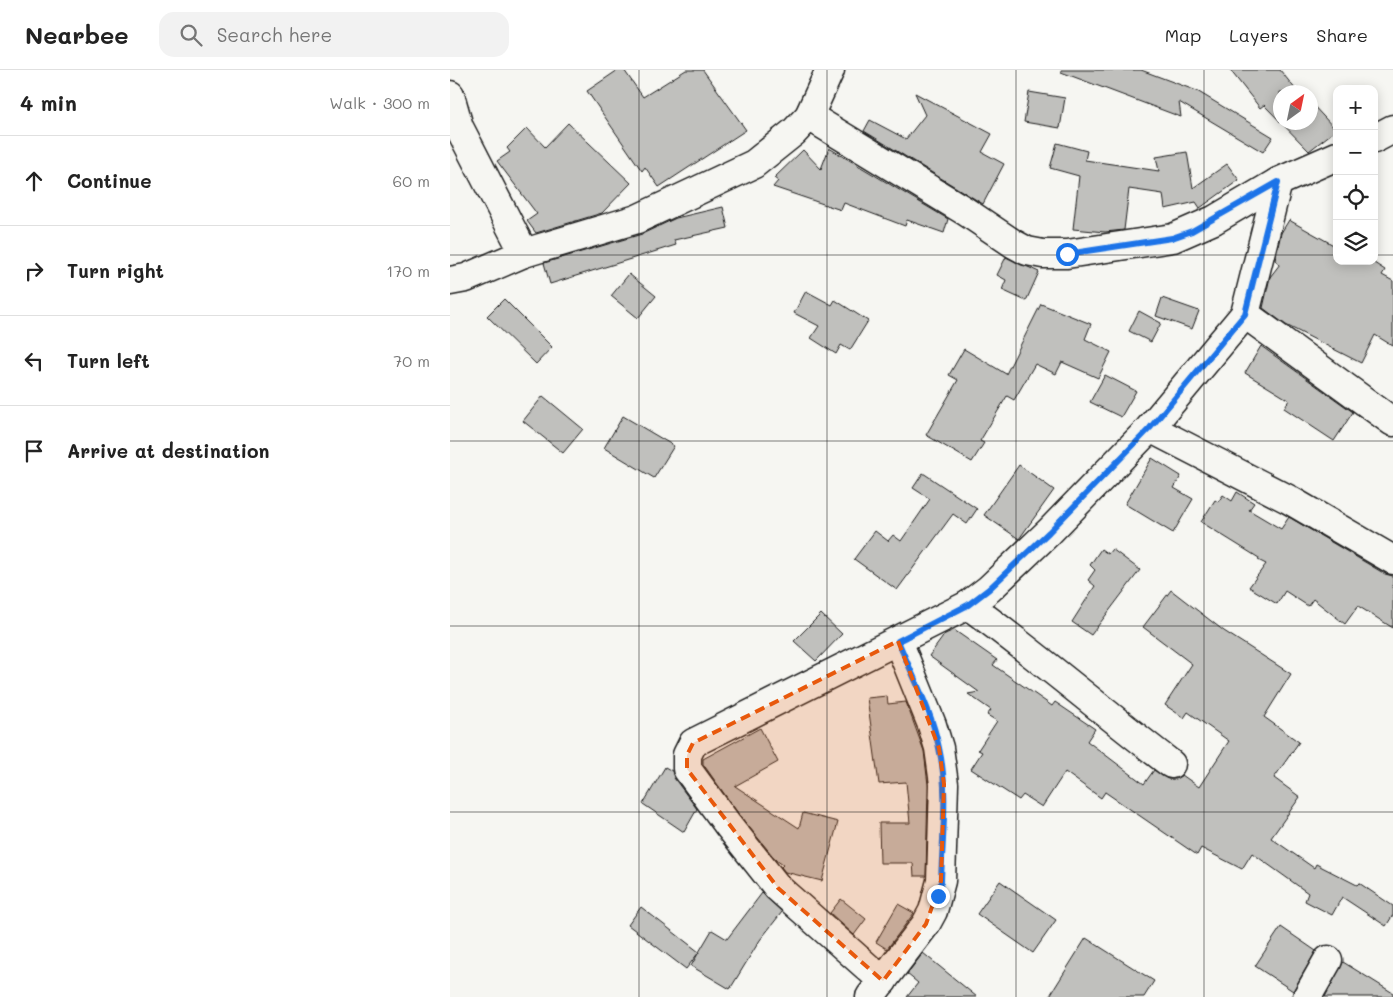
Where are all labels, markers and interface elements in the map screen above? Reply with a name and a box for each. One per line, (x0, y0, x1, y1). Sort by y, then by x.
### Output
search box (159, 12, 509, 57)
text: Nearbee (25, 19, 129, 50)
icon: search (177, 21, 205, 49)
text: Search here (217, 22, 332, 47)
text: Map (1165, 23, 1201, 47)
text: Layers (1229, 23, 1288, 47)
text: Share (1316, 23, 1368, 47)
north arrow (1273, 85, 1318, 130)
map controls (1333, 85, 1378, 265)
button: + (1333, 85, 1378, 130)
text: 4 min (20, 89, 77, 116)
text: Walk · 300 m (329, 92, 430, 113)
button: − (1333, 130, 1378, 175)
icon: ahead (20, 167, 48, 195)
text: Continue (67, 168, 152, 193)
text: 60 m (393, 170, 430, 191)
button: locate (1333, 175, 1378, 220)
button: layers (1333, 220, 1378, 265)
route start (1056, 243, 1079, 266)
icon: right (20, 257, 48, 285)
text: Turn right (67, 258, 164, 283)
text: 170 m (386, 260, 430, 281)
icon: left (20, 347, 48, 375)
text: Turn left (67, 348, 150, 373)
text: 70 m (393, 350, 430, 371)
icon: arrive (20, 437, 48, 465)
text: Arrive at destination (67, 438, 270, 463)
route end (927, 885, 950, 908)

